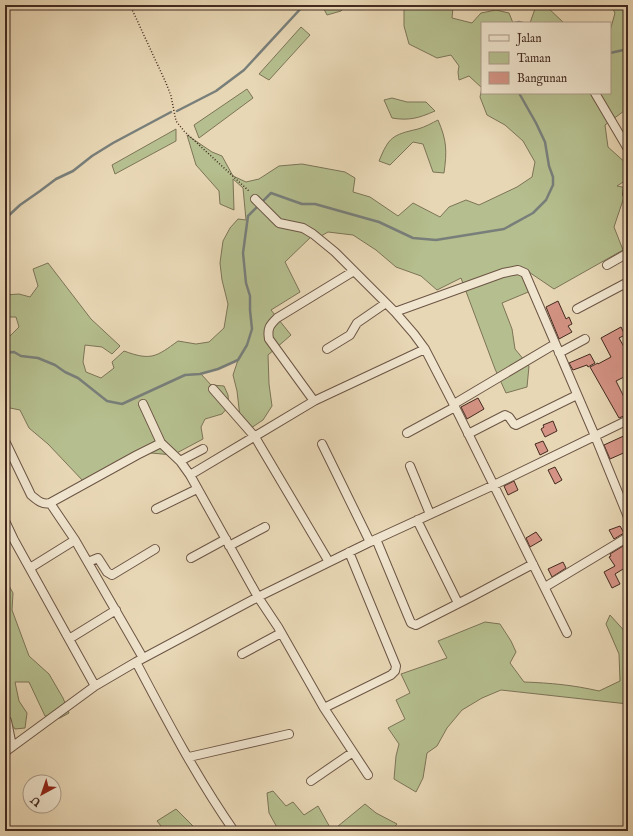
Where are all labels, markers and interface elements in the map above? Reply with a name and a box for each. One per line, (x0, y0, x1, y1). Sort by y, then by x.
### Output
legend (481, 22, 611, 94)
text: Jalan (515, 31, 542, 47)
text: Taman (517, 51, 551, 66)
text: Bangunan (517, 71, 568, 86)
north arrow (22, 774, 62, 814)
text: U (28, 792, 45, 810)

